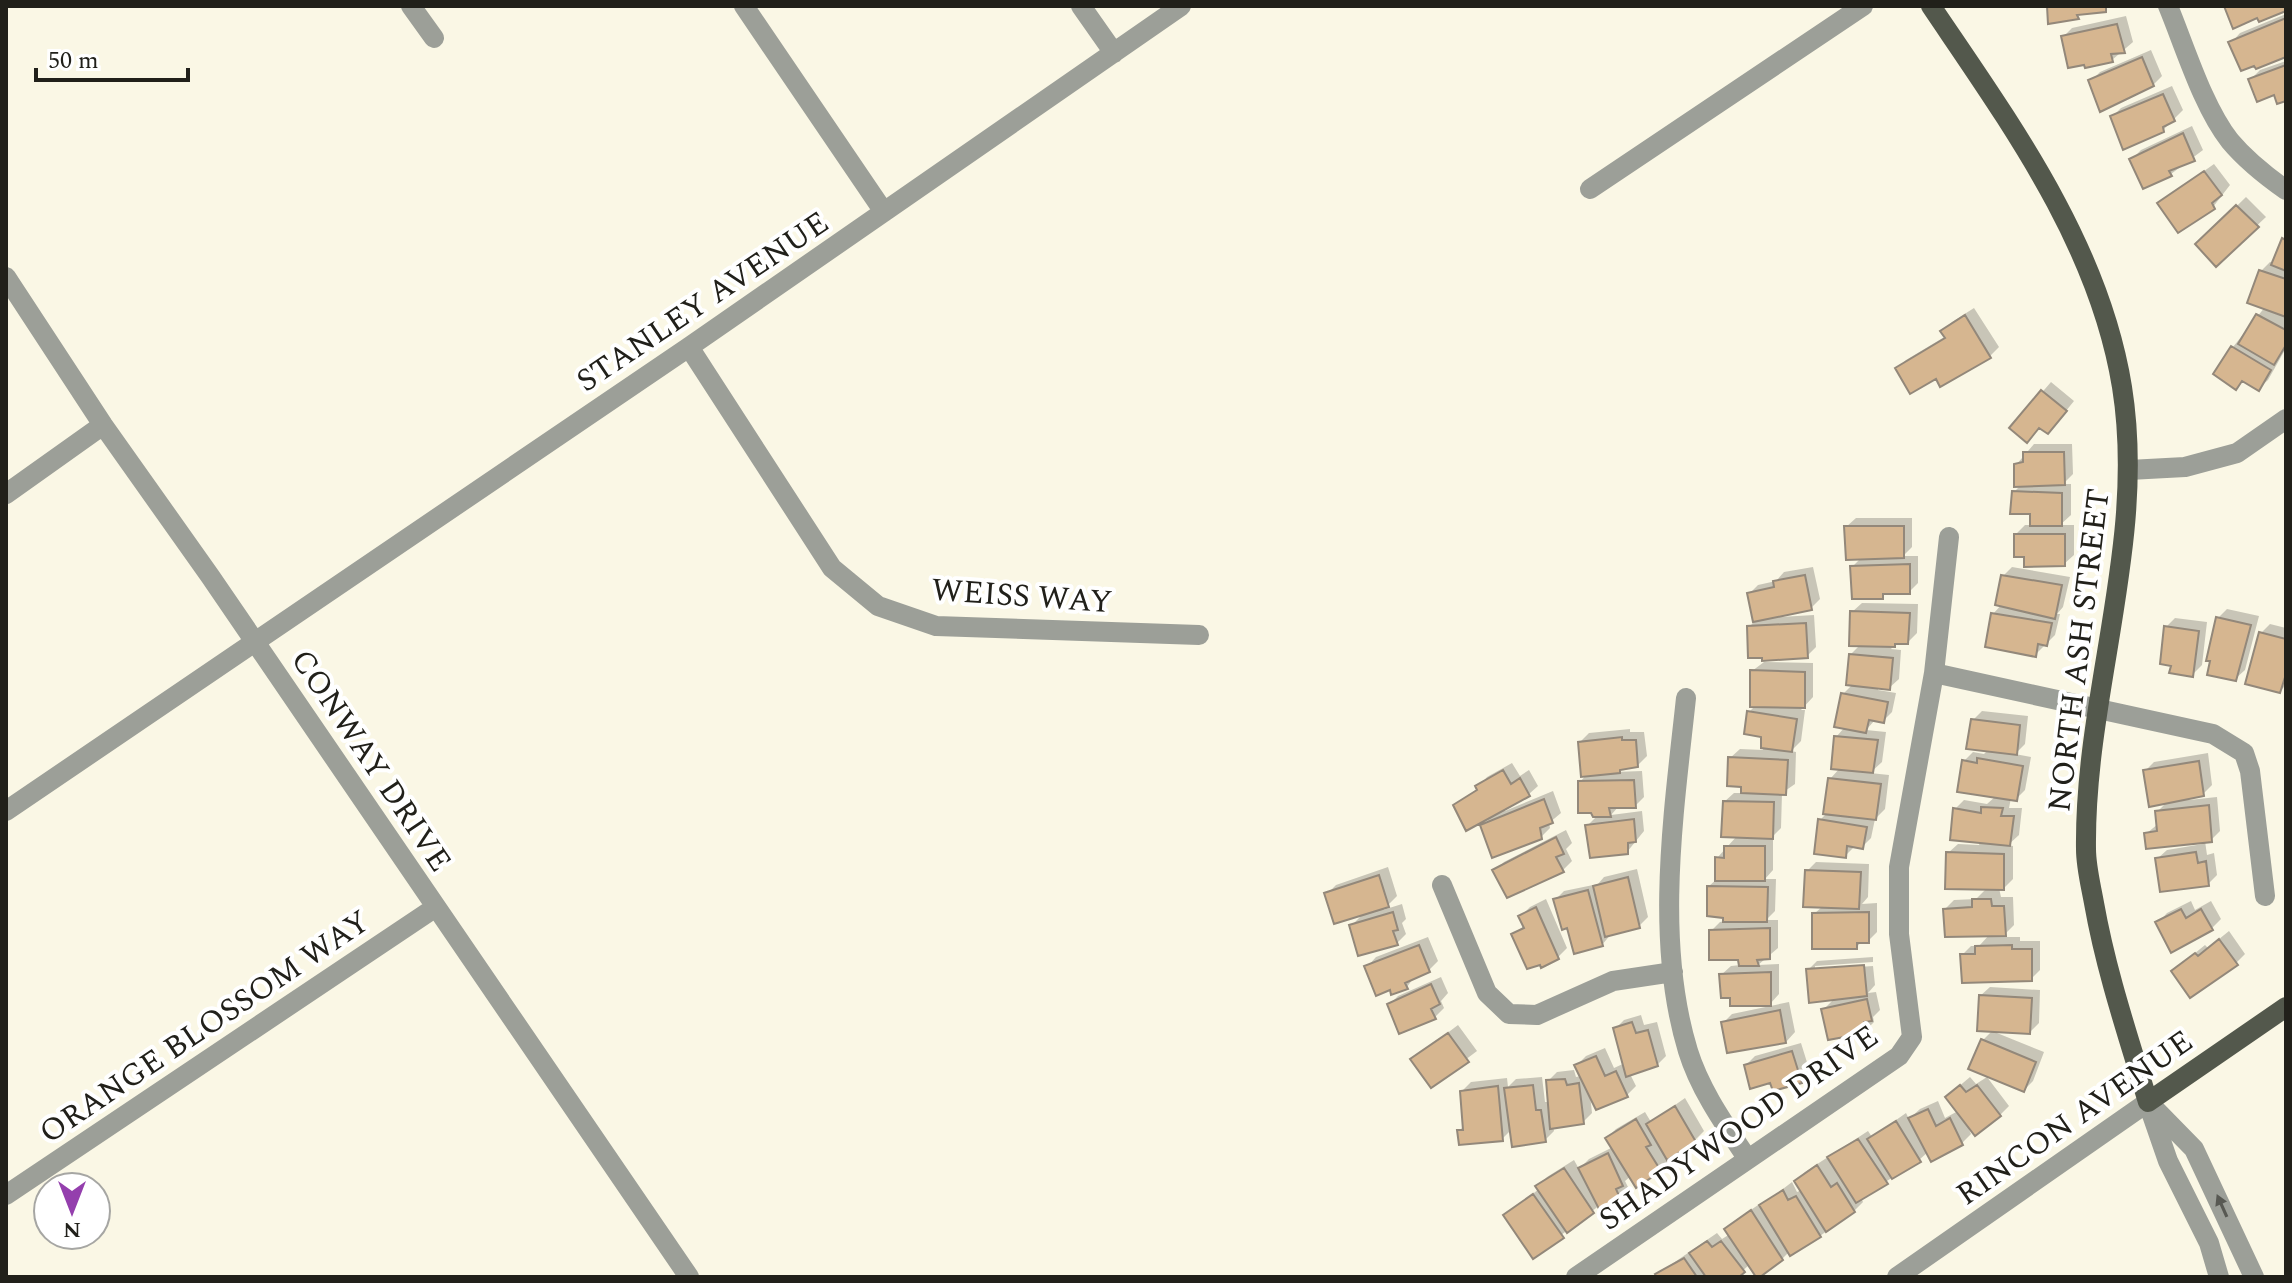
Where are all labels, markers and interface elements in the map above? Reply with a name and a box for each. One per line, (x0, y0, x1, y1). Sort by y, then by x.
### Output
scale bar (36, 32, 188, 82)
text: 50 m (48, 43, 99, 79)
street label: STANLEY AVENUE (566, 199, 839, 405)
street label: NORTH ASH STREET (2035, 486, 2124, 815)
street label: WEISS WAY (930, 566, 1114, 627)
street label: CONWAY DRIVE (278, 639, 464, 882)
street label: ORANGE BLOSSOM WAY (29, 898, 380, 1157)
street label: SHADYWOOD DRIVE (1589, 1013, 1889, 1243)
street label: RINCON AVENUE (1946, 1018, 2203, 1218)
north arrow (32, 1171, 112, 1251)
one-way arrow (2216, 1194, 2229, 1218)
text: N (63, 1213, 81, 1246)

